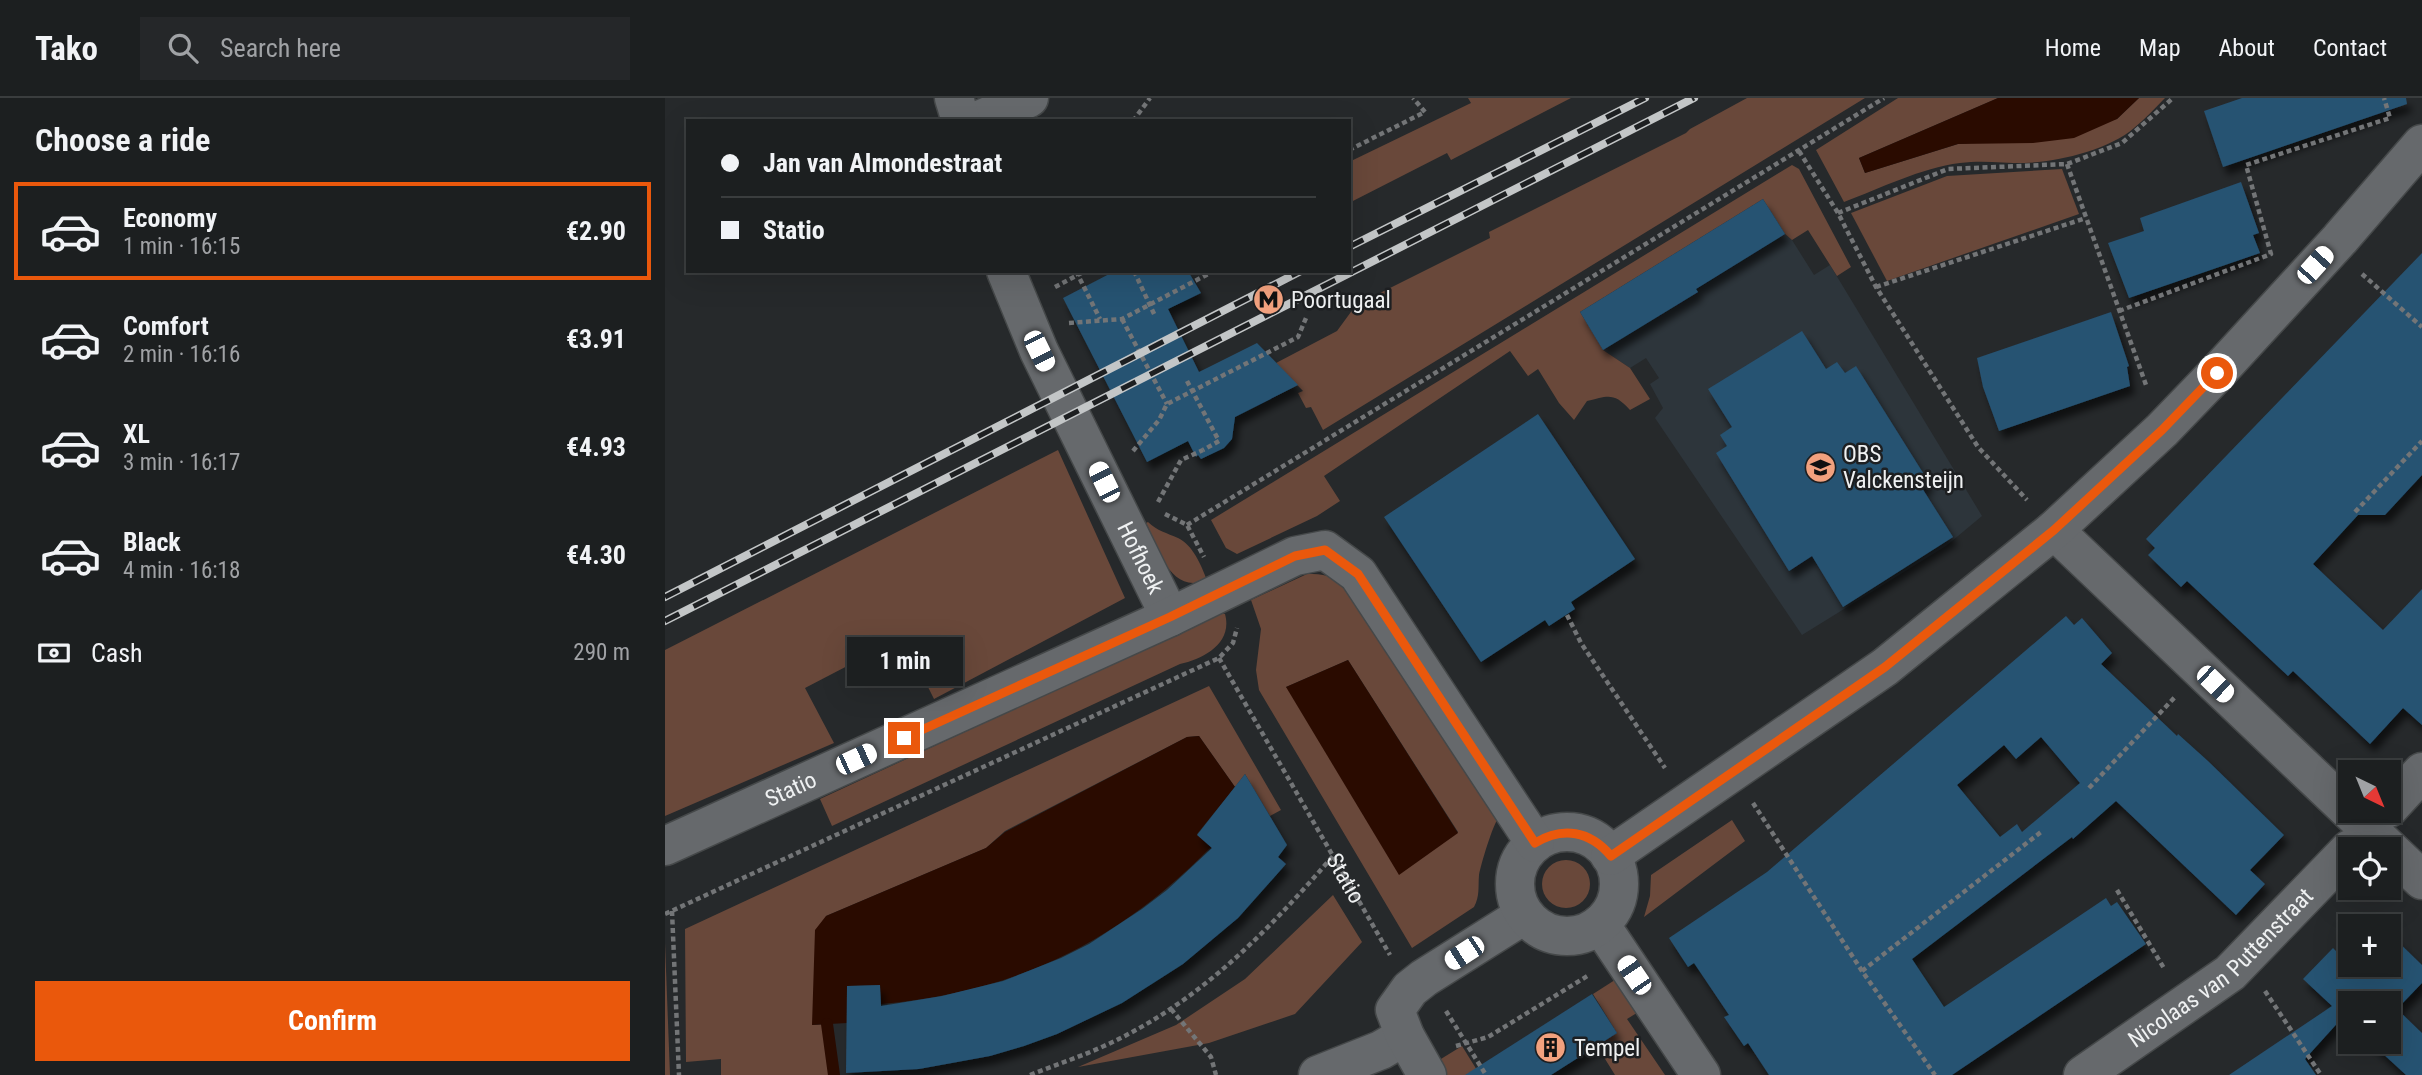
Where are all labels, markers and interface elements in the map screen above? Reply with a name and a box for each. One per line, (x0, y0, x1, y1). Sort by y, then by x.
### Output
search box (140, 17, 630, 80)
text: Tako (35, 29, 98, 68)
icon: search (164, 29, 202, 67)
text: Search here (220, 33, 341, 63)
text: Home (2045, 34, 2101, 62)
text: Map (2139, 34, 2181, 62)
text: About (2219, 34, 2275, 62)
text: Contact (2313, 34, 2387, 62)
text: Choose a ride (35, 121, 210, 159)
text: Jan van Almondestraat (763, 148, 1002, 178)
icon: car (39, 200, 102, 263)
text: Economy (123, 203, 217, 233)
text: Statio (763, 215, 825, 245)
text: €2.90 (566, 216, 626, 246)
text: 1 min · 16:15 (123, 233, 240, 260)
car (2294, 242, 2337, 288)
metro station icon: Poortugaal (1251, 283, 1285, 317)
place label: Poortugaal (1291, 287, 1391, 314)
icon: car (39, 308, 102, 371)
text: Comfort (123, 311, 209, 341)
text: €3.91 (566, 324, 626, 354)
car (1021, 328, 1058, 374)
text: 2 min · 16:16 (123, 341, 240, 368)
route start (2201, 357, 2233, 389)
icon: car (39, 416, 102, 479)
text: XL (123, 419, 150, 449)
text: €4.93 (566, 432, 626, 462)
place label: OBS Valckensteijn (1843, 441, 1964, 494)
text: 3 min · 16:17 (123, 449, 240, 476)
school or university icon: OBS Valckensteijn (1803, 450, 1837, 484)
car (1086, 459, 1123, 505)
street label: Hofhoek (1112, 517, 1170, 599)
icon: car (39, 524, 102, 587)
text: Black (123, 527, 181, 557)
text: €4.30 (566, 540, 626, 570)
text: 4 min · 16:18 (123, 557, 240, 584)
icon: cash (35, 634, 73, 672)
callout: 1 min (846, 636, 962, 686)
text: Cash (91, 638, 143, 668)
text: 290 m (573, 639, 630, 666)
text: 1 min (879, 648, 931, 675)
car (2193, 662, 2238, 706)
route end (888, 722, 920, 754)
car (833, 741, 880, 777)
north arrow (2338, 760, 2401, 822)
map controls (2338, 760, 2401, 1054)
street label: Statio (761, 766, 821, 812)
button: locate (2338, 837, 2401, 900)
street label: Statio (1321, 848, 1371, 908)
street label: Nicolaas van Puttenstraat (2123, 882, 2318, 1053)
button: + (2338, 914, 2401, 977)
car (1441, 933, 1488, 973)
car (1614, 952, 1655, 998)
button: Confirm (35, 981, 630, 1061)
button: − (2338, 991, 2401, 1054)
building icon: Tempel (1534, 1031, 1568, 1065)
place label: Tempel (1574, 1035, 1640, 1062)

